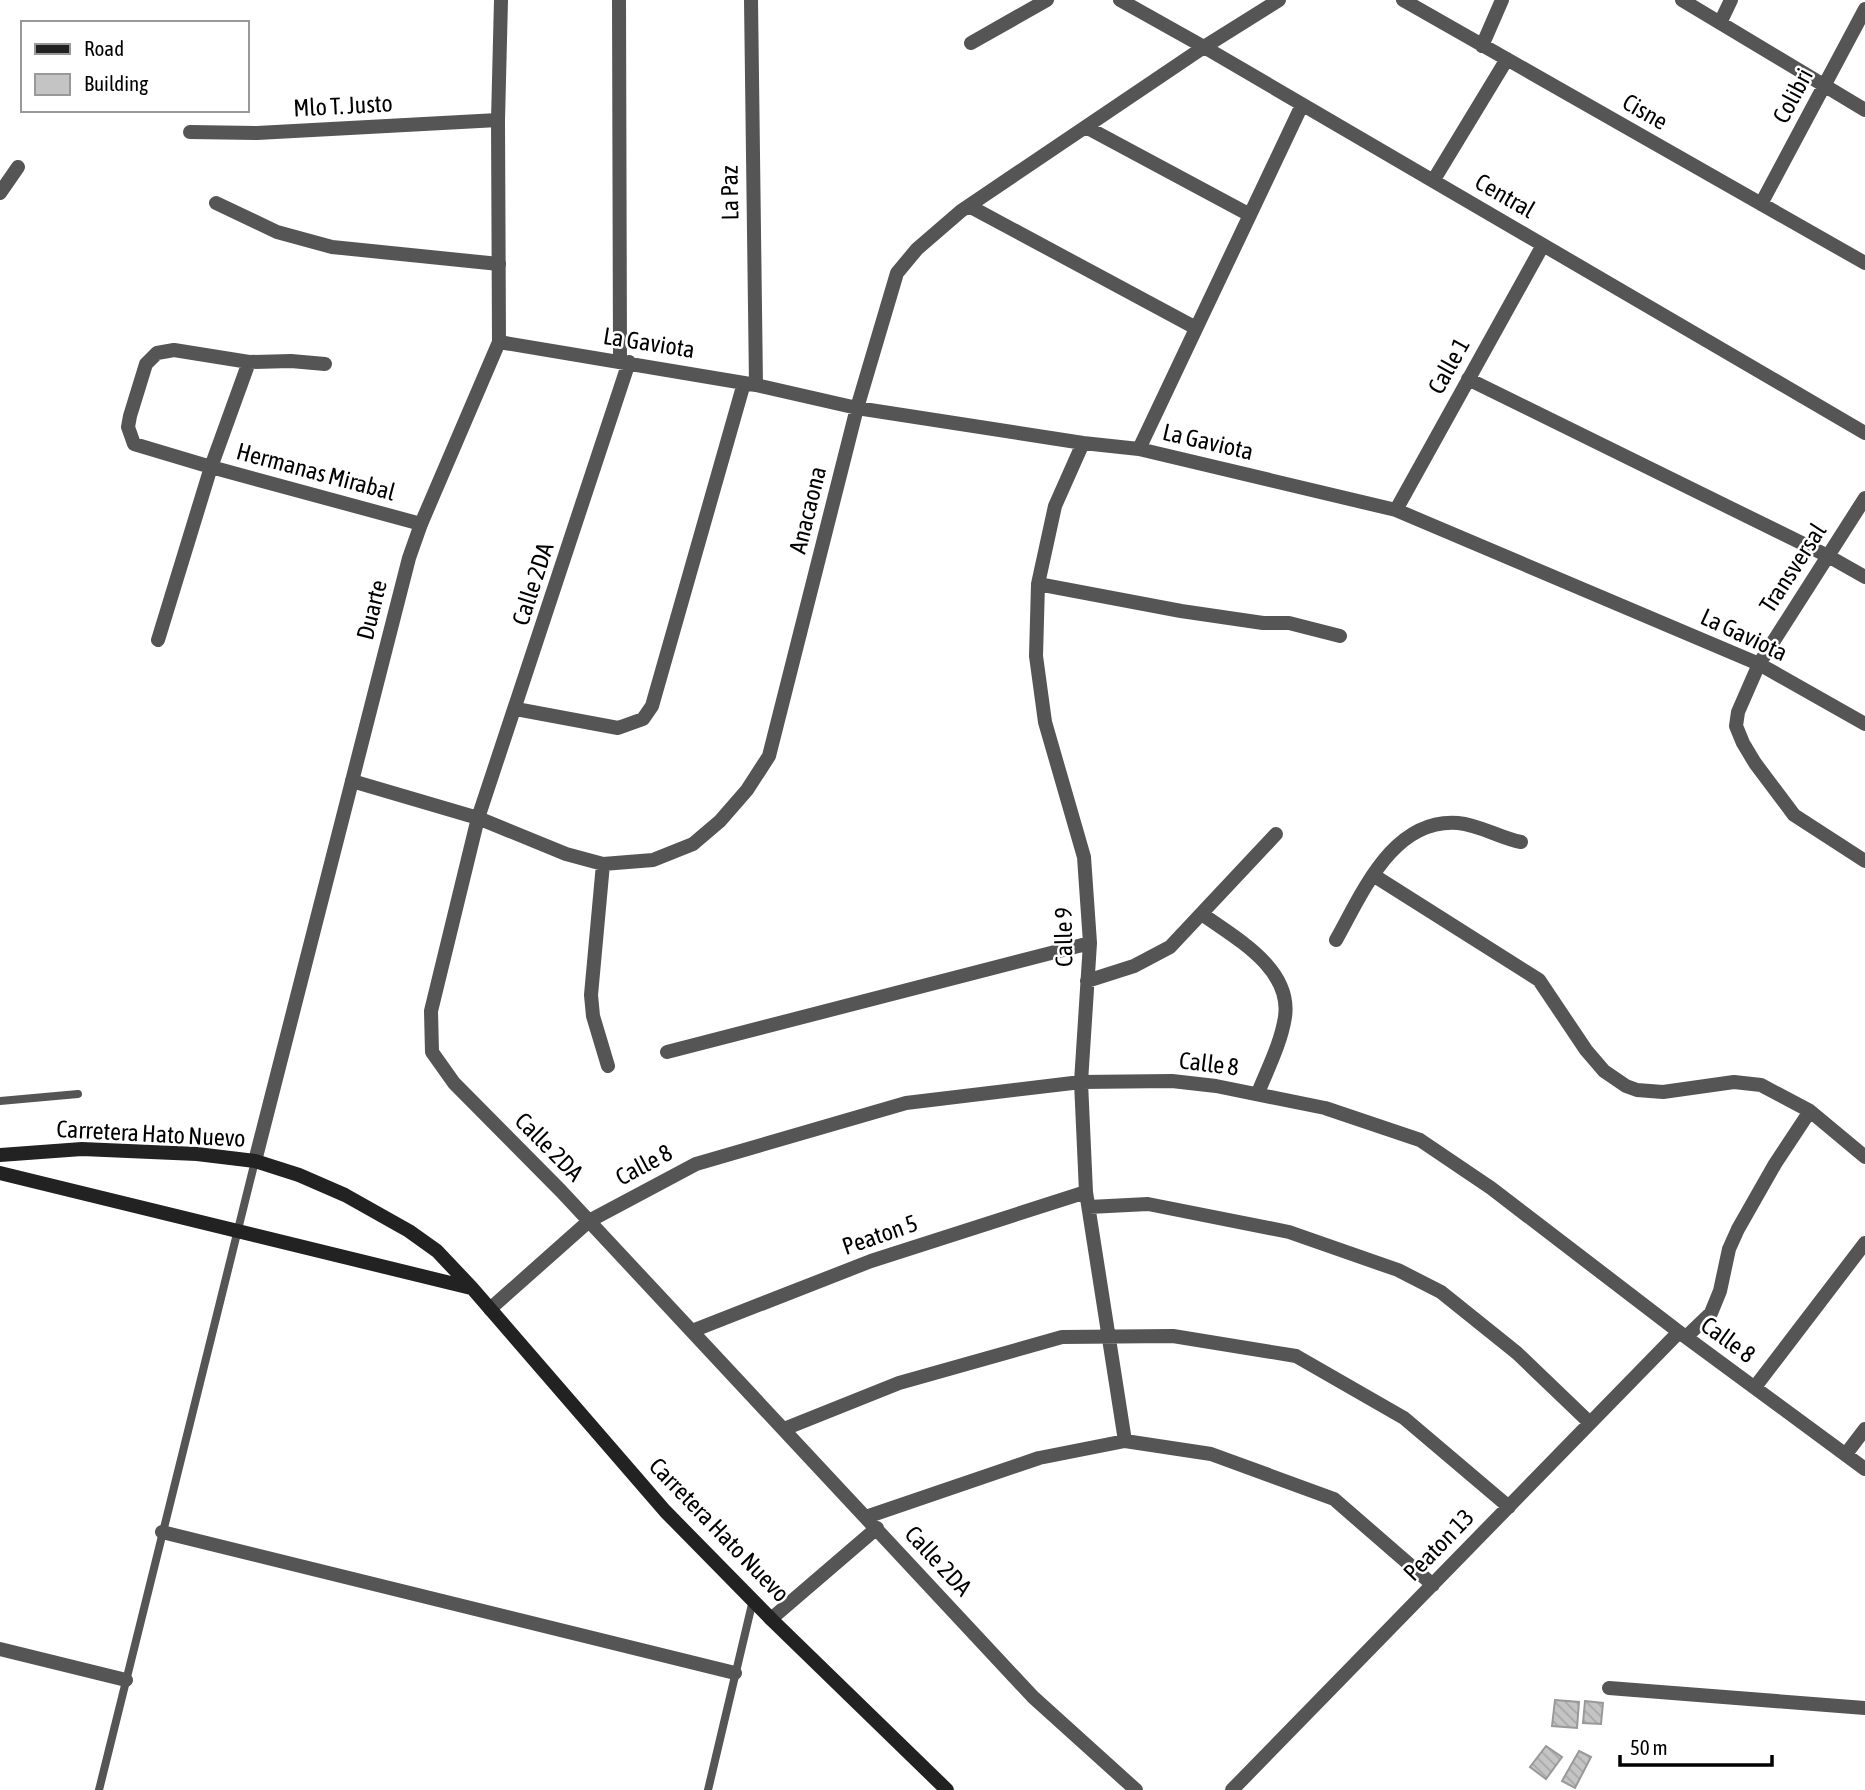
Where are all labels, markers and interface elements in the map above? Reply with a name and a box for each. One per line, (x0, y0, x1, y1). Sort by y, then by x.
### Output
legend (21, 21, 248, 112)
text: Road (84, 36, 124, 60)
street label: Colibri (1767, 64, 1818, 128)
text: Building (84, 71, 148, 95)
street label: Cisne (1618, 88, 1672, 135)
street label: Mlo T. Justo (293, 89, 393, 122)
street label: La Paz (716, 165, 743, 221)
street label: Central (1471, 168, 1540, 224)
street label: La Gaviota (601, 322, 697, 363)
street label: Calle 1 (1422, 333, 1475, 399)
street label: La Gaviota (1160, 418, 1256, 465)
street label: Hermanas Mirabal (234, 437, 399, 506)
street label: Anacaona (784, 464, 831, 556)
street label: Transversal (1754, 518, 1832, 617)
street label: Calle 2DA (507, 539, 559, 628)
street label: Duarte (351, 577, 392, 643)
street label: La Gaviota (1697, 603, 1792, 666)
street label: Calle 9 (1049, 907, 1078, 967)
street label: Calle 8 (1178, 1046, 1240, 1081)
street label: Calle 2DA (510, 1107, 589, 1186)
street label: Carretera Hato Nuevo (56, 1115, 246, 1152)
street label: Calle 8 (611, 1139, 677, 1191)
street label: Peaton 5 (839, 1209, 921, 1260)
street label: Calle 8 (1696, 1311, 1760, 1368)
street label: Carretera Hato Nuevo (644, 1452, 795, 1607)
street label: Peaton 13 (1398, 1503, 1479, 1586)
street label: Calle 2DA (899, 1520, 977, 1601)
scale bar (1620, 1724, 1772, 1768)
text: 50 m (1630, 1735, 1668, 1759)

